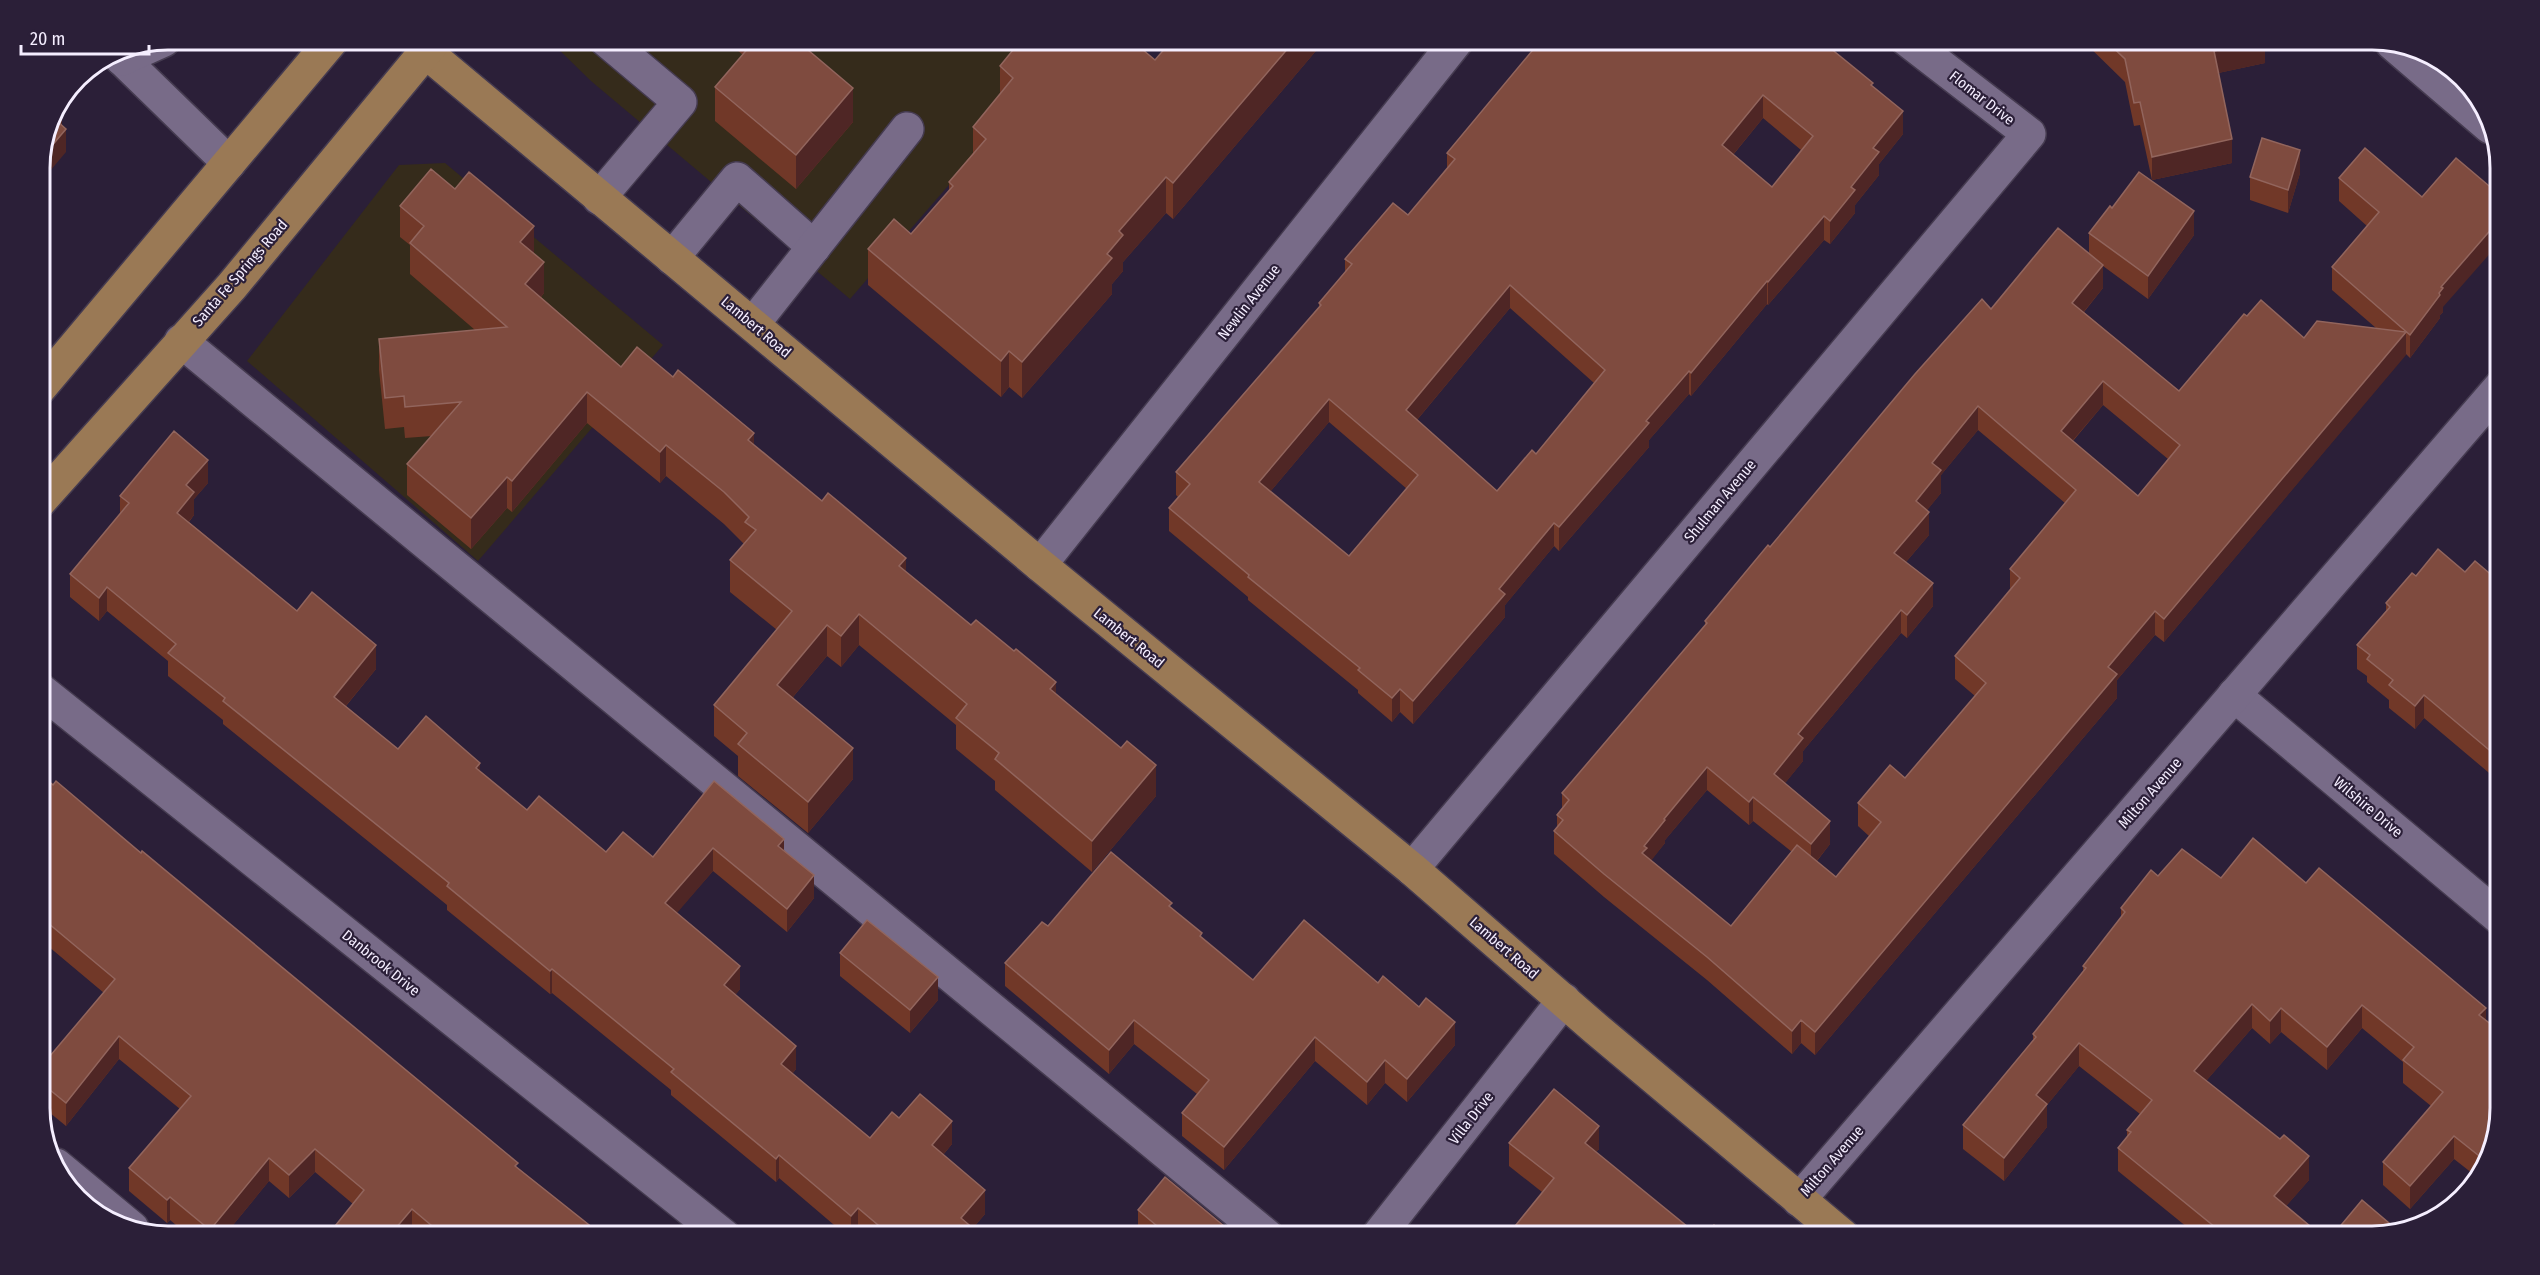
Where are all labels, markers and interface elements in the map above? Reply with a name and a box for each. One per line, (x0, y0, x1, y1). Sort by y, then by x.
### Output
scale bar (21, 18, 148, 56)
text: 20 m (30, 28, 65, 50)
street label: Flomar Drive (1946, 67, 2018, 129)
street label: Santa Fe Springs Road (189, 216, 291, 330)
street label: Newlin Avenue (1214, 261, 1284, 343)
street label: Lambert Road (717, 293, 795, 361)
street label: Shulman Avenue (1680, 456, 1760, 546)
street label: Lambert Road (1090, 604, 1168, 672)
street label: Milton Avenue (2115, 754, 2185, 832)
street label: Wilshire Drive (2330, 773, 2406, 841)
street label: Lambert Road (1466, 913, 1542, 983)
street label: Danbrook Drive (339, 926, 423, 1000)
street label: Villa Drive (1445, 1088, 1497, 1148)
street label: Milton Avenue (1797, 1122, 1867, 1200)

